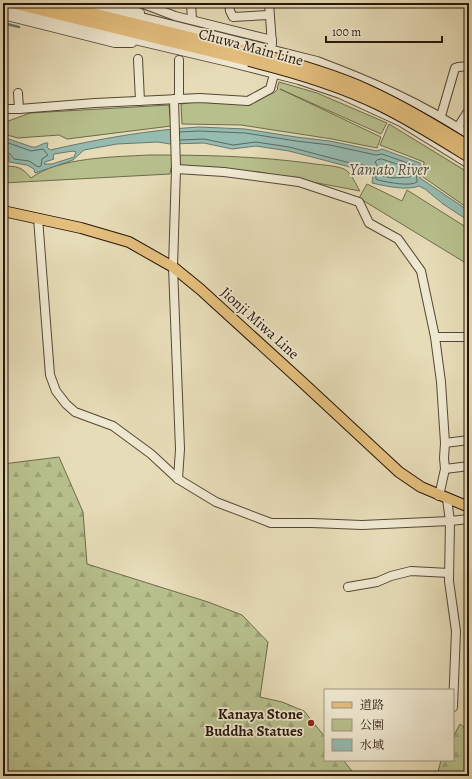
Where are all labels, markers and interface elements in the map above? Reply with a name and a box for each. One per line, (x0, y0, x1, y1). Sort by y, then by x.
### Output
scale bar (326, 18, 442, 44)
street label: Chuwa Main Line (196, 23, 306, 71)
text: 100 m (332, 24, 361, 40)
water label: Yamato River (350, 159, 429, 181)
street label: Jionji Miwa Line (216, 282, 304, 364)
legend (324, 689, 454, 761)
text: 道路 (360, 697, 384, 713)
place label: Kanaya Stone Buddha Statues (205, 704, 303, 741)
text: 公園 (360, 717, 384, 733)
marker: Kanaya Stone Buddha Statues (306, 718, 316, 728)
text: 水域 (360, 737, 384, 753)

